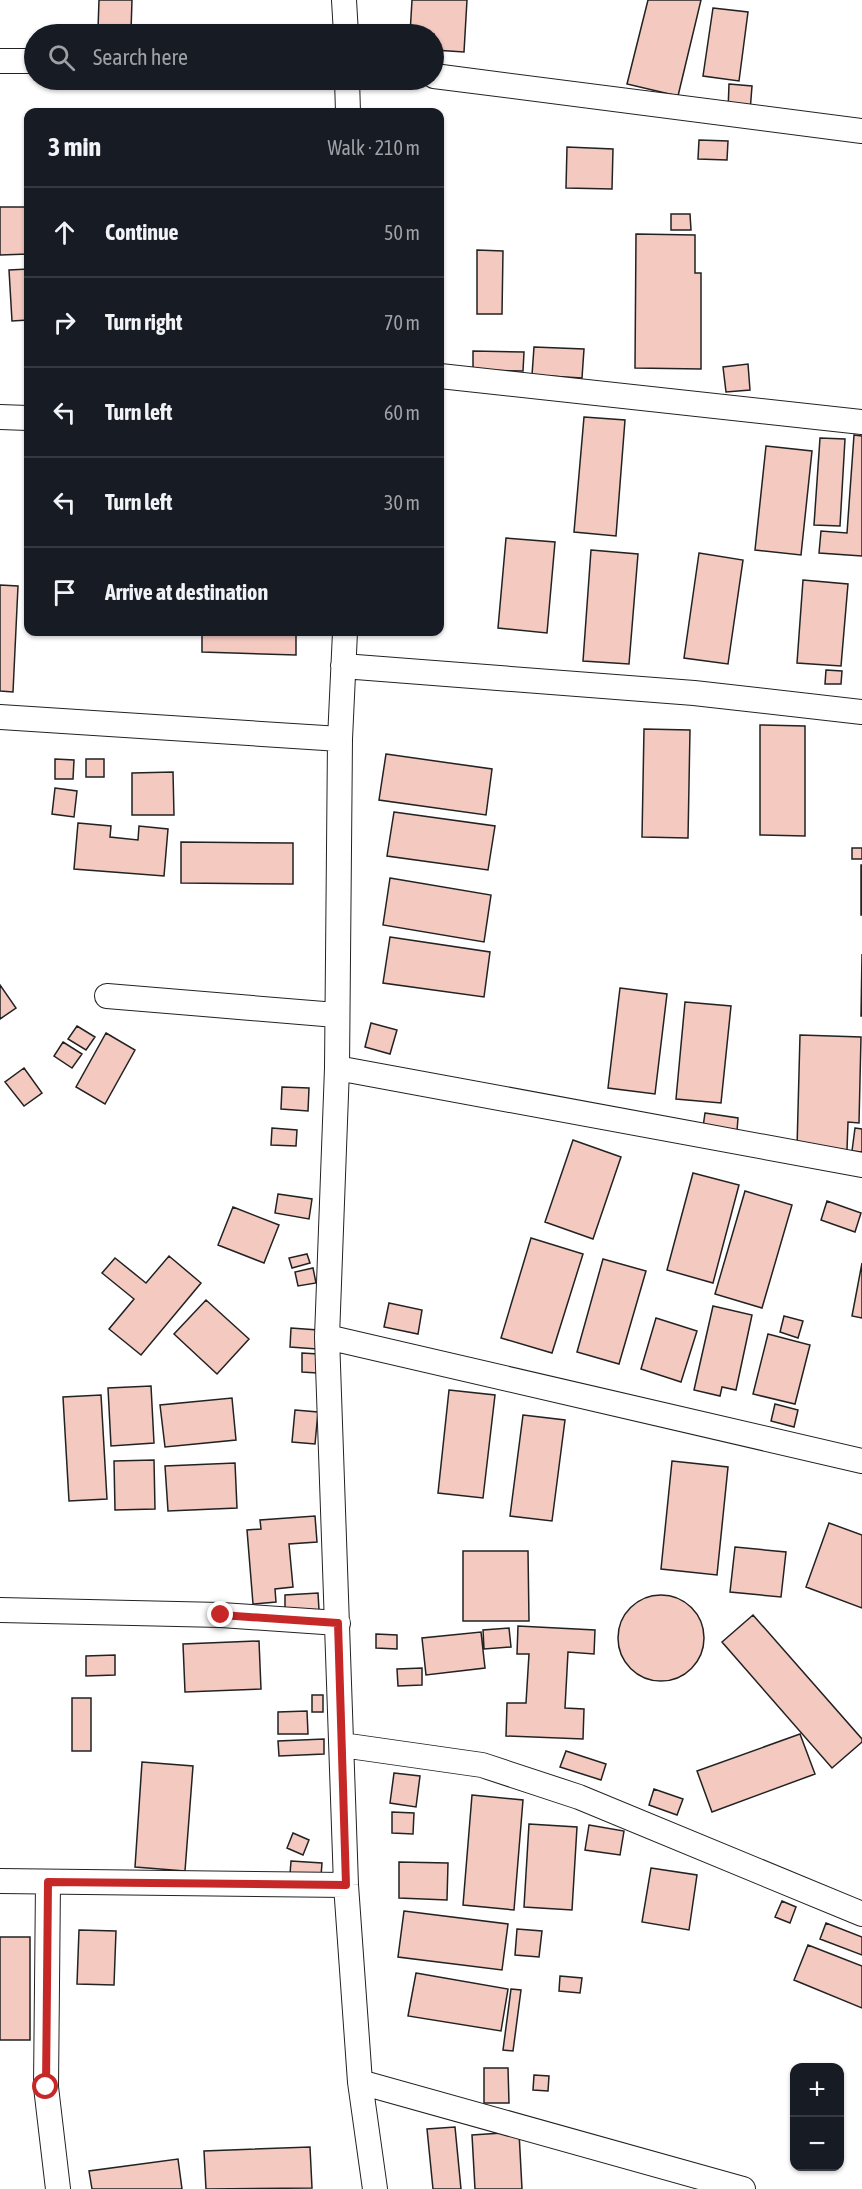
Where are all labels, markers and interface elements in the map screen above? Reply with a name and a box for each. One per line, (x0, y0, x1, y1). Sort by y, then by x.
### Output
search box (24, 24, 444, 90)
icon: search (45, 41, 78, 74)
text: Search here (93, 44, 188, 70)
text: 3 min (48, 132, 101, 162)
text: Walk · 210 m (328, 136, 420, 159)
icon: ahead (48, 216, 81, 249)
text: Continue (105, 219, 179, 245)
text: 50 m (384, 221, 420, 244)
icon: right (48, 306, 81, 339)
text: Turn right (105, 309, 182, 335)
text: 70 m (384, 311, 420, 334)
icon: left (48, 396, 81, 429)
text: Turn left (105, 399, 172, 425)
text: 60 m (384, 401, 420, 424)
icon: left (48, 486, 81, 519)
text: Turn left (105, 489, 172, 515)
text: 30 m (384, 491, 420, 514)
icon: arrive (48, 576, 81, 609)
text: Arrive at destination (105, 579, 268, 605)
route end (207, 1601, 233, 1627)
map controls (790, 2063, 844, 2171)
button: + (790, 2063, 844, 2117)
route start (32, 2073, 58, 2099)
button: − (790, 2117, 844, 2171)

